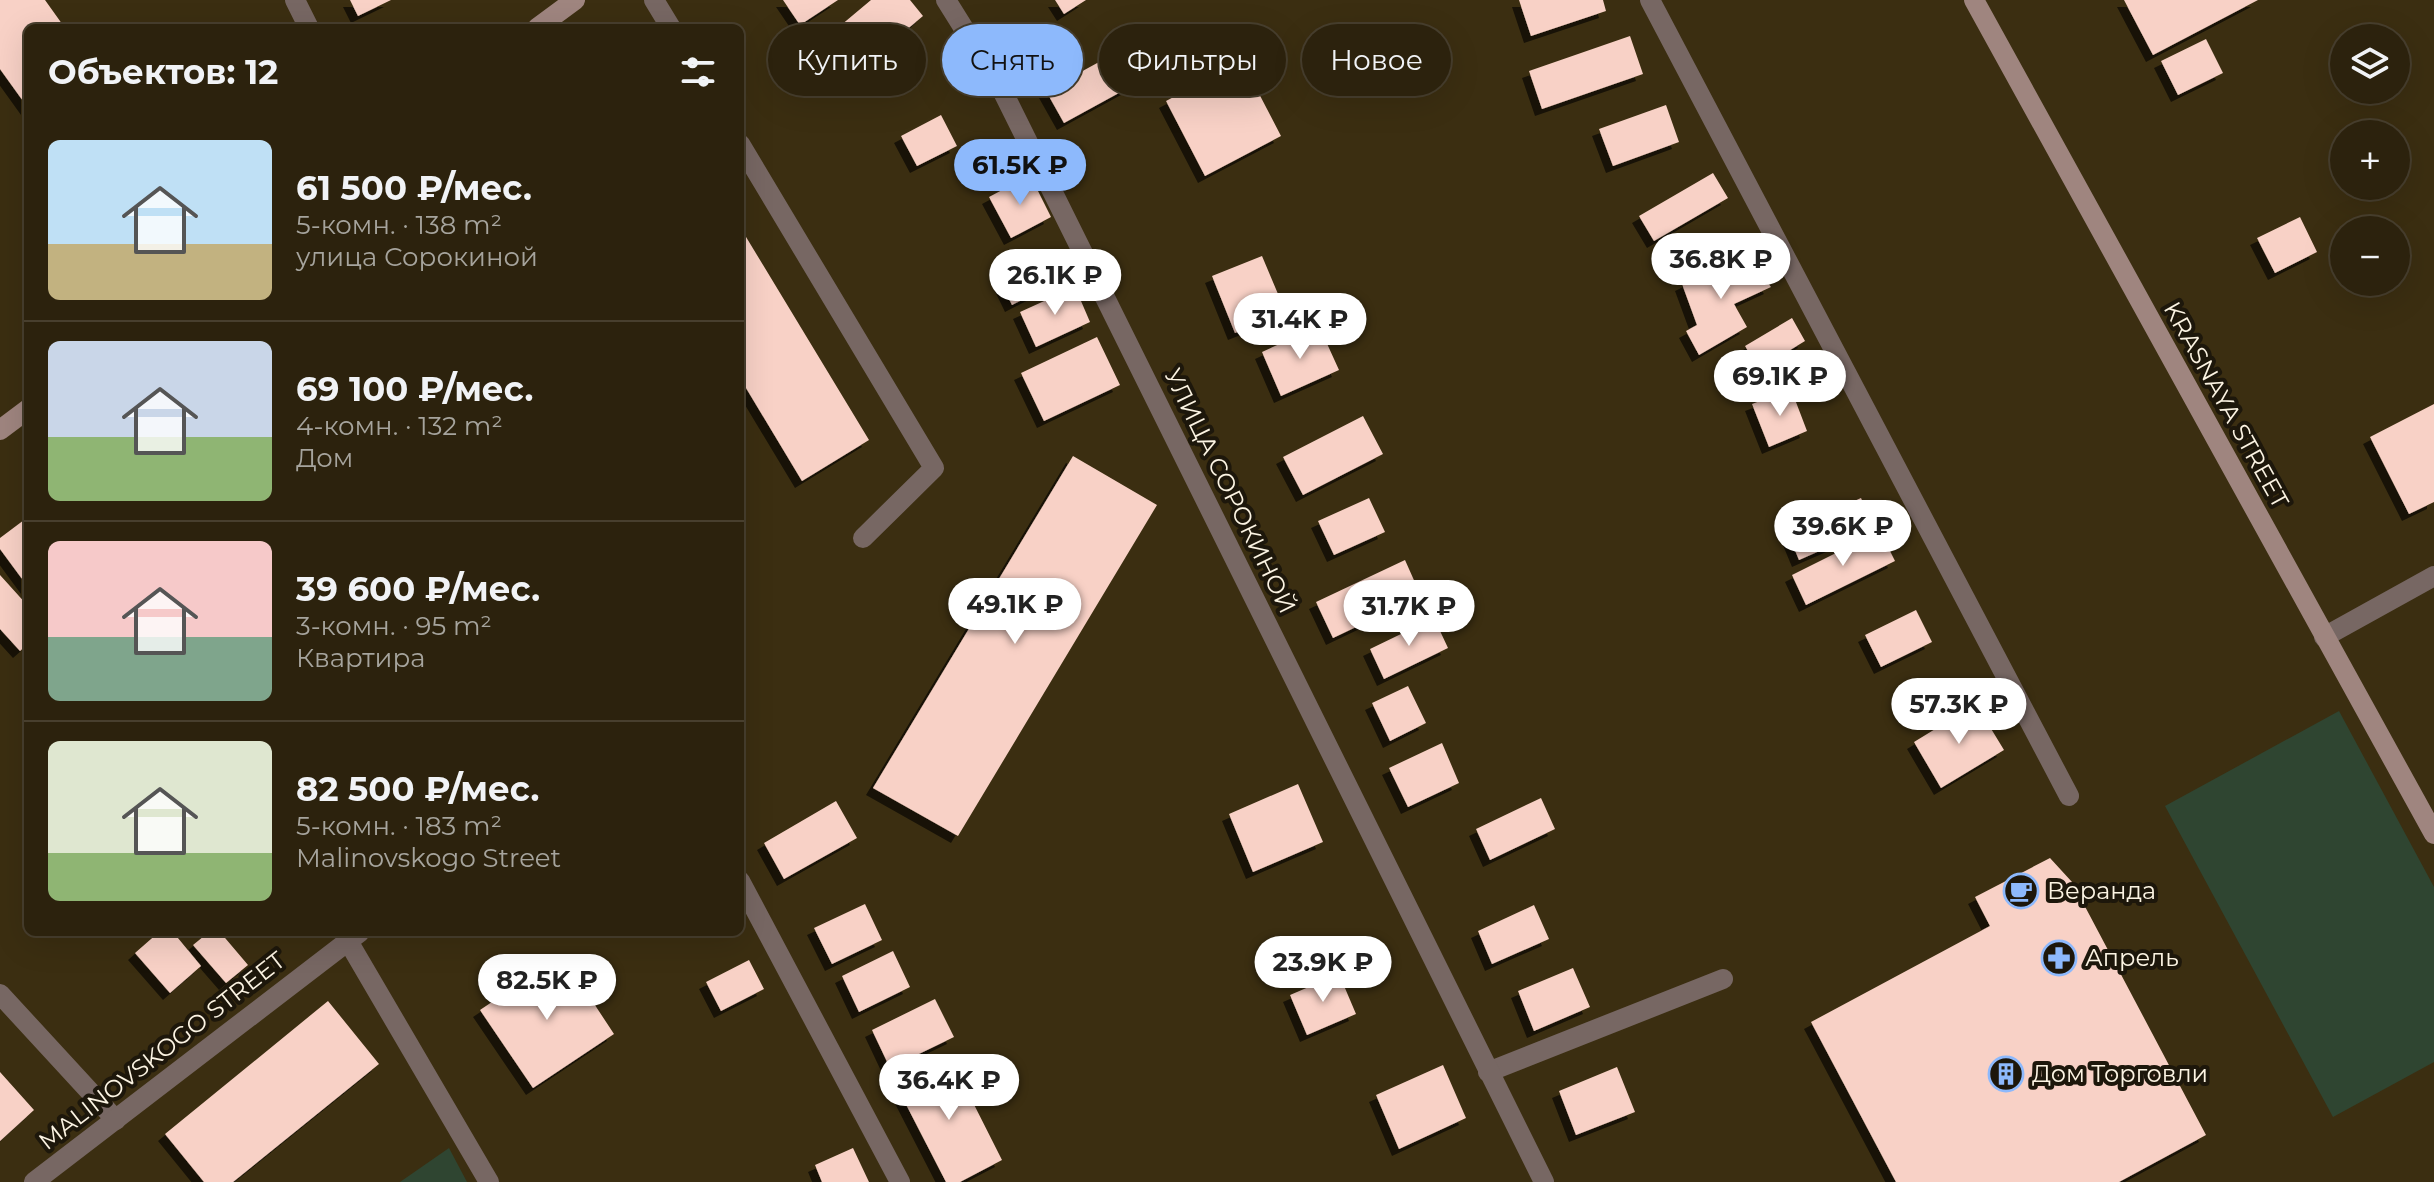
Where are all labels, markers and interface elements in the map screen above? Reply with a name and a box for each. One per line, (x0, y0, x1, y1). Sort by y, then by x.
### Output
chip: Купить (768, 24, 926, 96)
chip: Снять (942, 24, 1083, 96)
chip: Фильтры (1099, 24, 1286, 96)
chip: Новое (1302, 24, 1451, 96)
map controls (2330, 24, 2410, 296)
button: layers (2330, 24, 2410, 104)
icon: filters (676, 50, 720, 94)
text: Объектов: 12 (48, 51, 278, 93)
button: + (2330, 120, 2410, 200)
pin: 61.5K ₽ (946, 139, 1094, 207)
text: 61.5K ₽ (972, 149, 1068, 181)
text: 61 500 ₽/мес. (296, 167, 532, 209)
icon: home (112, 172, 208, 268)
text: 5-комн. · 138 m² (296, 209, 502, 241)
button: − (2330, 216, 2410, 296)
pin: 36.8K ₽ (1647, 233, 1795, 301)
text: улица Сорокиной (296, 241, 538, 273)
text: 36.8K ₽ (1669, 243, 1773, 275)
pin: 26.1K ₽ (981, 249, 1129, 317)
text: 26.1K ₽ (1007, 259, 1103, 291)
pin: 31.4K ₽ (1226, 293, 1374, 361)
street label: KRASNAYA STREET (2158, 297, 2295, 513)
text: 31.4K ₽ (1251, 303, 1349, 335)
pin: 69.1K ₽ (1706, 350, 1854, 418)
text: 69.1K ₽ (1732, 360, 1828, 392)
street label: УЛИЦА СОРОКИНОЙ (1159, 364, 1302, 618)
text: 69 100 ₽/мес. (296, 368, 533, 410)
icon: home (112, 373, 208, 469)
text: 4-комн. · 132 m² (296, 410, 503, 442)
text: Дом (296, 442, 353, 474)
pin: 39.6K ₽ (1769, 500, 1917, 568)
text: 39.6K ₽ (1792, 510, 1894, 542)
text: 39 600 ₽/мес. (296, 568, 540, 610)
icon: home (112, 573, 208, 669)
pin: 49.1K ₽ (941, 578, 1089, 646)
pin: 31.7K ₽ (1335, 580, 1483, 648)
text: 49.1K ₽ (966, 588, 1064, 620)
text: 31.7K ₽ (1362, 590, 1456, 622)
text: 3-комн. · 95 m² (296, 610, 492, 642)
text: Квартира (296, 642, 425, 674)
pin: 57.3K ₽ (1885, 678, 2033, 746)
text: 57.3K ₽ (1909, 688, 2009, 720)
text: 82 500 ₽/мес. (296, 768, 540, 810)
icon: home (112, 773, 208, 869)
text: 5-комн. · 183 m² (296, 810, 502, 842)
text: Malinovskogo Street (296, 842, 561, 874)
cafe icon: Веранда (2002, 872, 2040, 910)
place label: Веранда (2047, 876, 2156, 905)
pin: 23.9K ₽ (1249, 936, 1397, 1004)
pharmacy icon: Апрель (2040, 939, 2078, 977)
place label: Апрель (2085, 943, 2179, 972)
street label: MALINOVSKOGO STREET (33, 945, 291, 1156)
text: 23.9K ₽ (1273, 946, 1373, 978)
pin: 82.5K ₽ (473, 954, 621, 1022)
text: 82.5K ₽ (496, 964, 598, 996)
pin: 36.4K ₽ (875, 1054, 1023, 1122)
building icon: Дом Торговли (1987, 1055, 2025, 1093)
place label: Дом Торговли (2032, 1059, 2208, 1088)
text: 36.4K ₽ (897, 1064, 1001, 1096)

